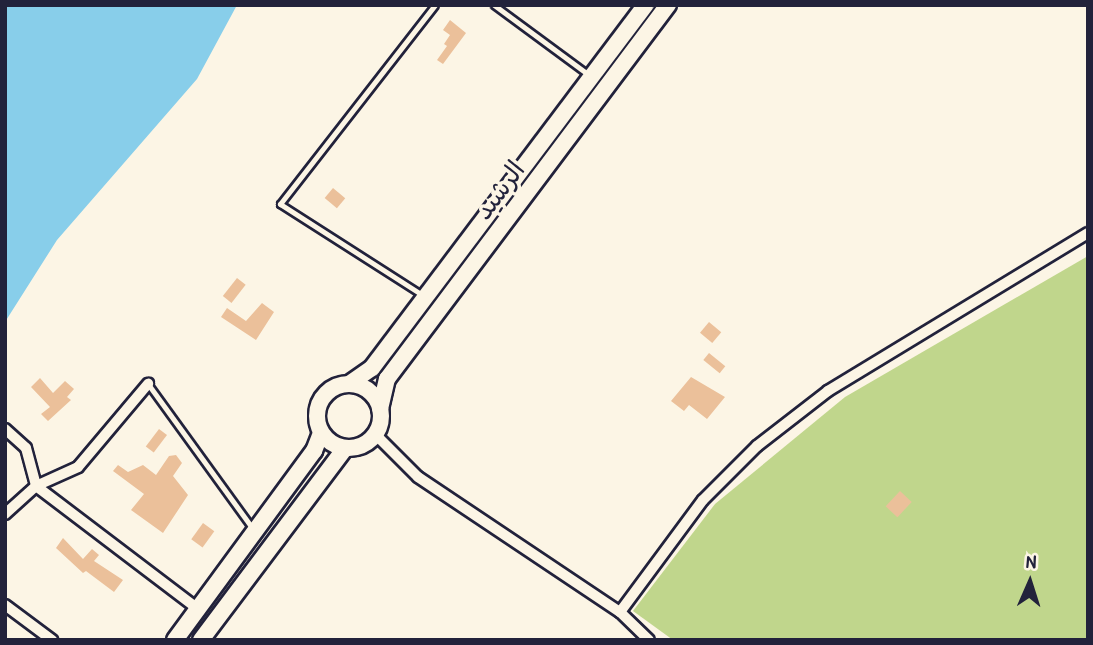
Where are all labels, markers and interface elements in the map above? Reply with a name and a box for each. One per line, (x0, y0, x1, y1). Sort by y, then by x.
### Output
street label: الرشيد (467, 155, 531, 225)
north arrow (995, 547, 1065, 617)
text: N (1025, 548, 1037, 574)

